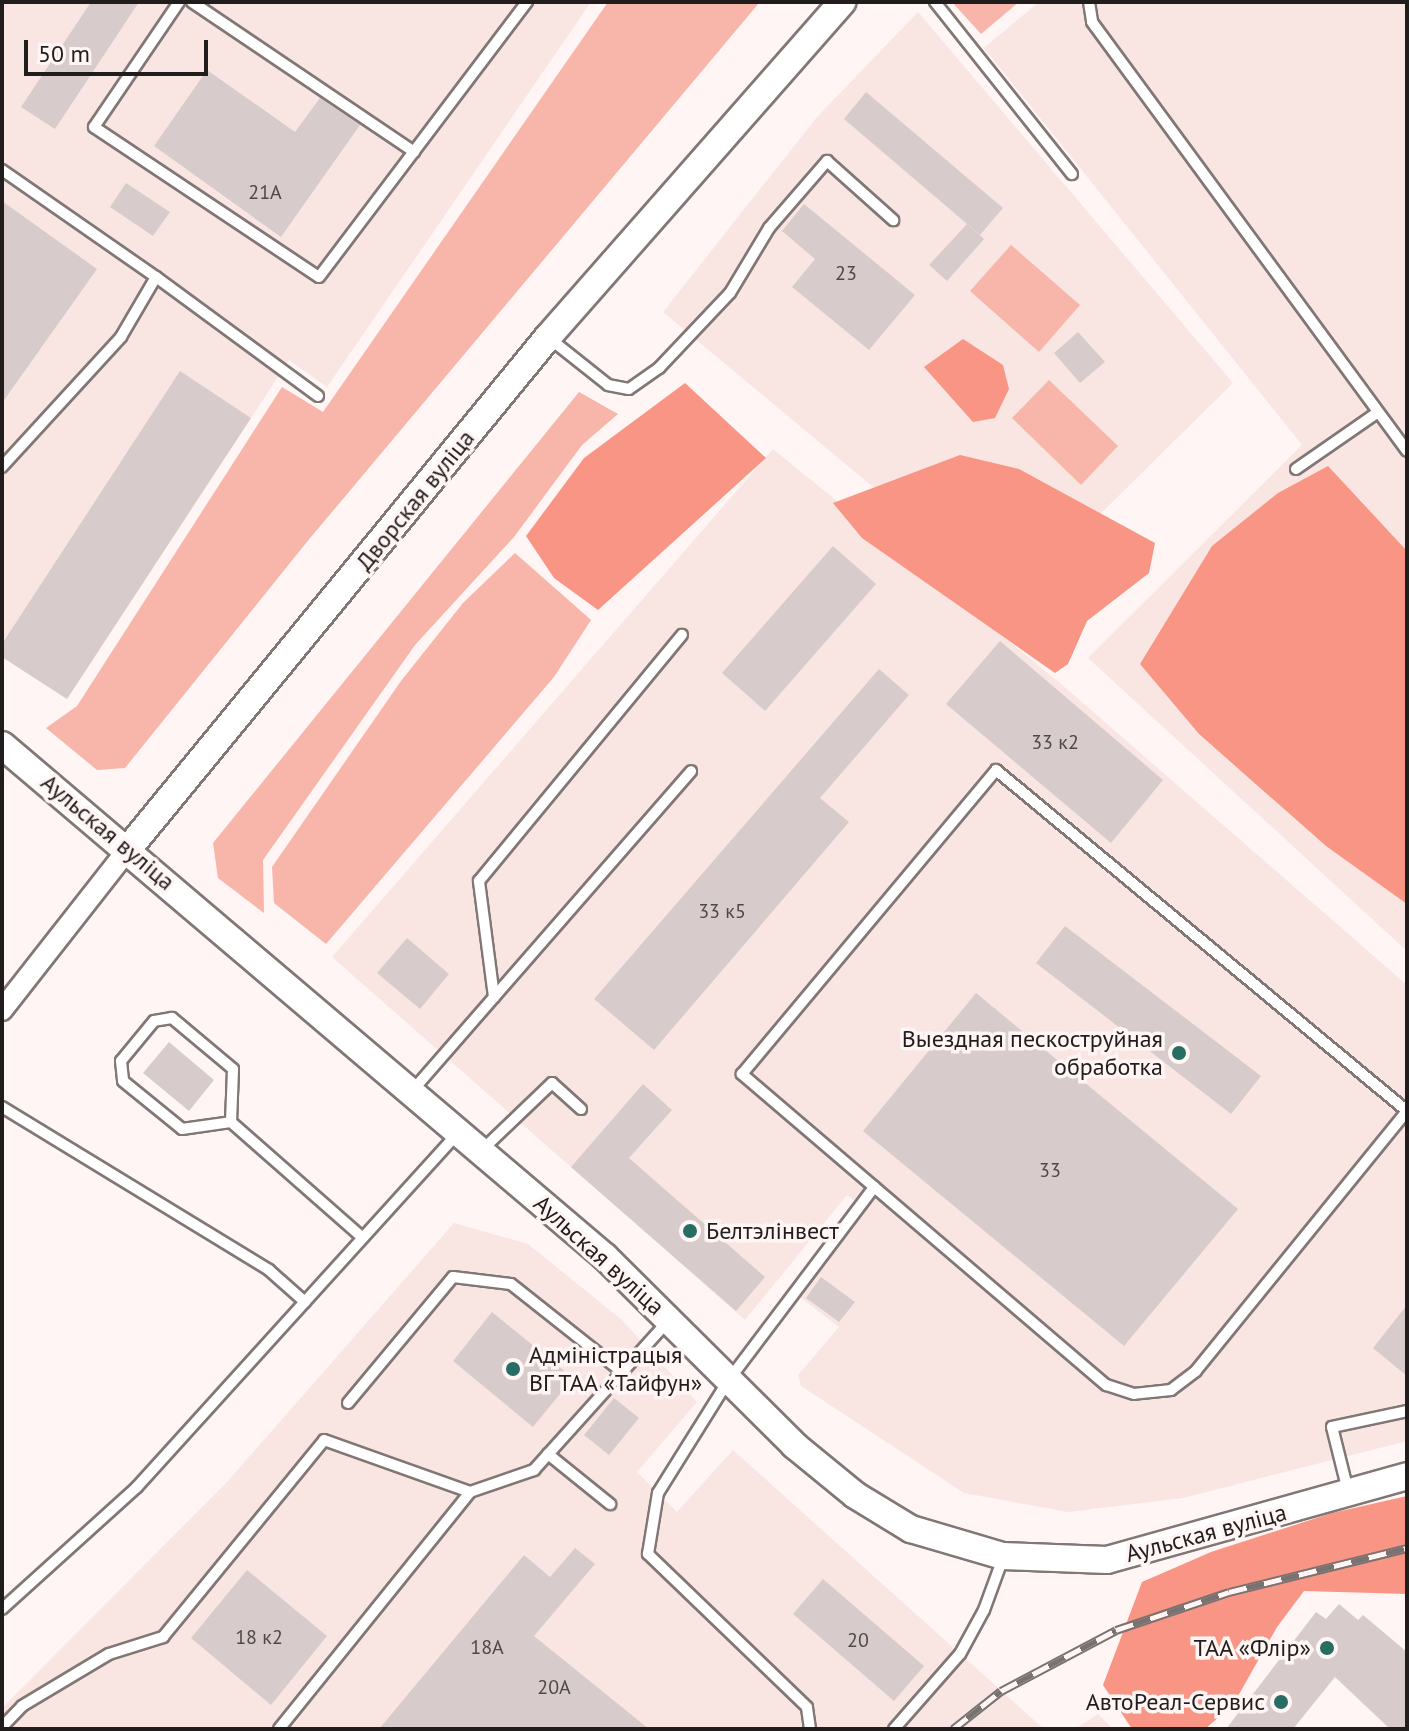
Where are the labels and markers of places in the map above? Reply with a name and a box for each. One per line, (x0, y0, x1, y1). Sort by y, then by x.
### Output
place label: Выездная пескоструйная обработка (902, 1025, 1163, 1081)
marker: Выездная пескоструйная обработка (1170, 1044, 1188, 1062)
place label: Белтэлінвест (706, 1217, 839, 1245)
marker: Белтэлінвест (681, 1222, 699, 1240)
place label: Адміністрацыя ВГ ТАА «Тайфун» (529, 1341, 705, 1397)
marker: Адміністрацыя ВГ ТАА «Тайфун» (504, 1360, 522, 1378)
place label: ТАА «Флір» (1192, 1634, 1311, 1662)
marker: ТАА «Флір» (1318, 1639, 1336, 1657)
place label: АвтоРеал-Сервис (1086, 1688, 1265, 1716)
marker: АвтоРеал-Сервис (1272, 1693, 1290, 1711)

